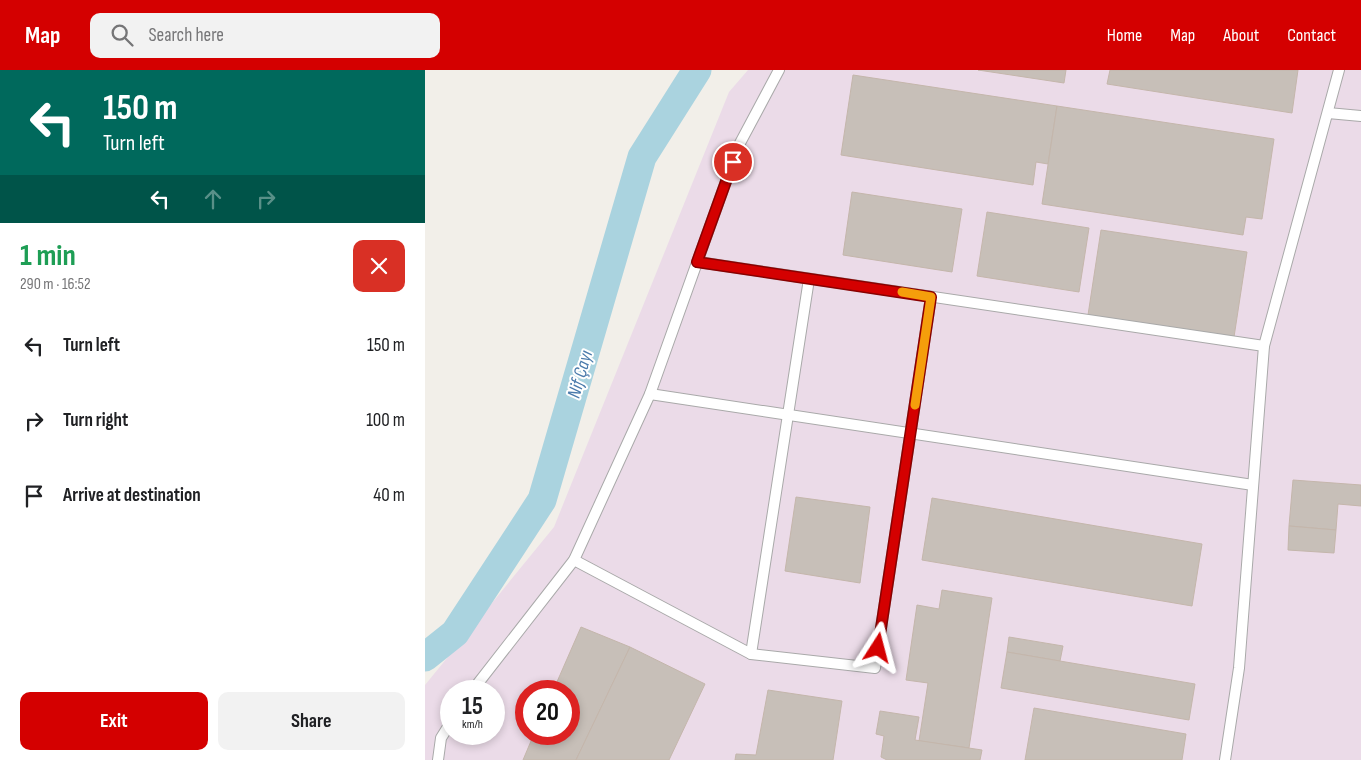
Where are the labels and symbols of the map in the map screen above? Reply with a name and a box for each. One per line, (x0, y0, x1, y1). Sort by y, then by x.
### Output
pin (712, 141, 754, 183)
water label: Nif Çayı (563, 347, 598, 401)
position arrow (851, 621, 903, 673)
speed limit sign: 20 (515, 680, 580, 745)

